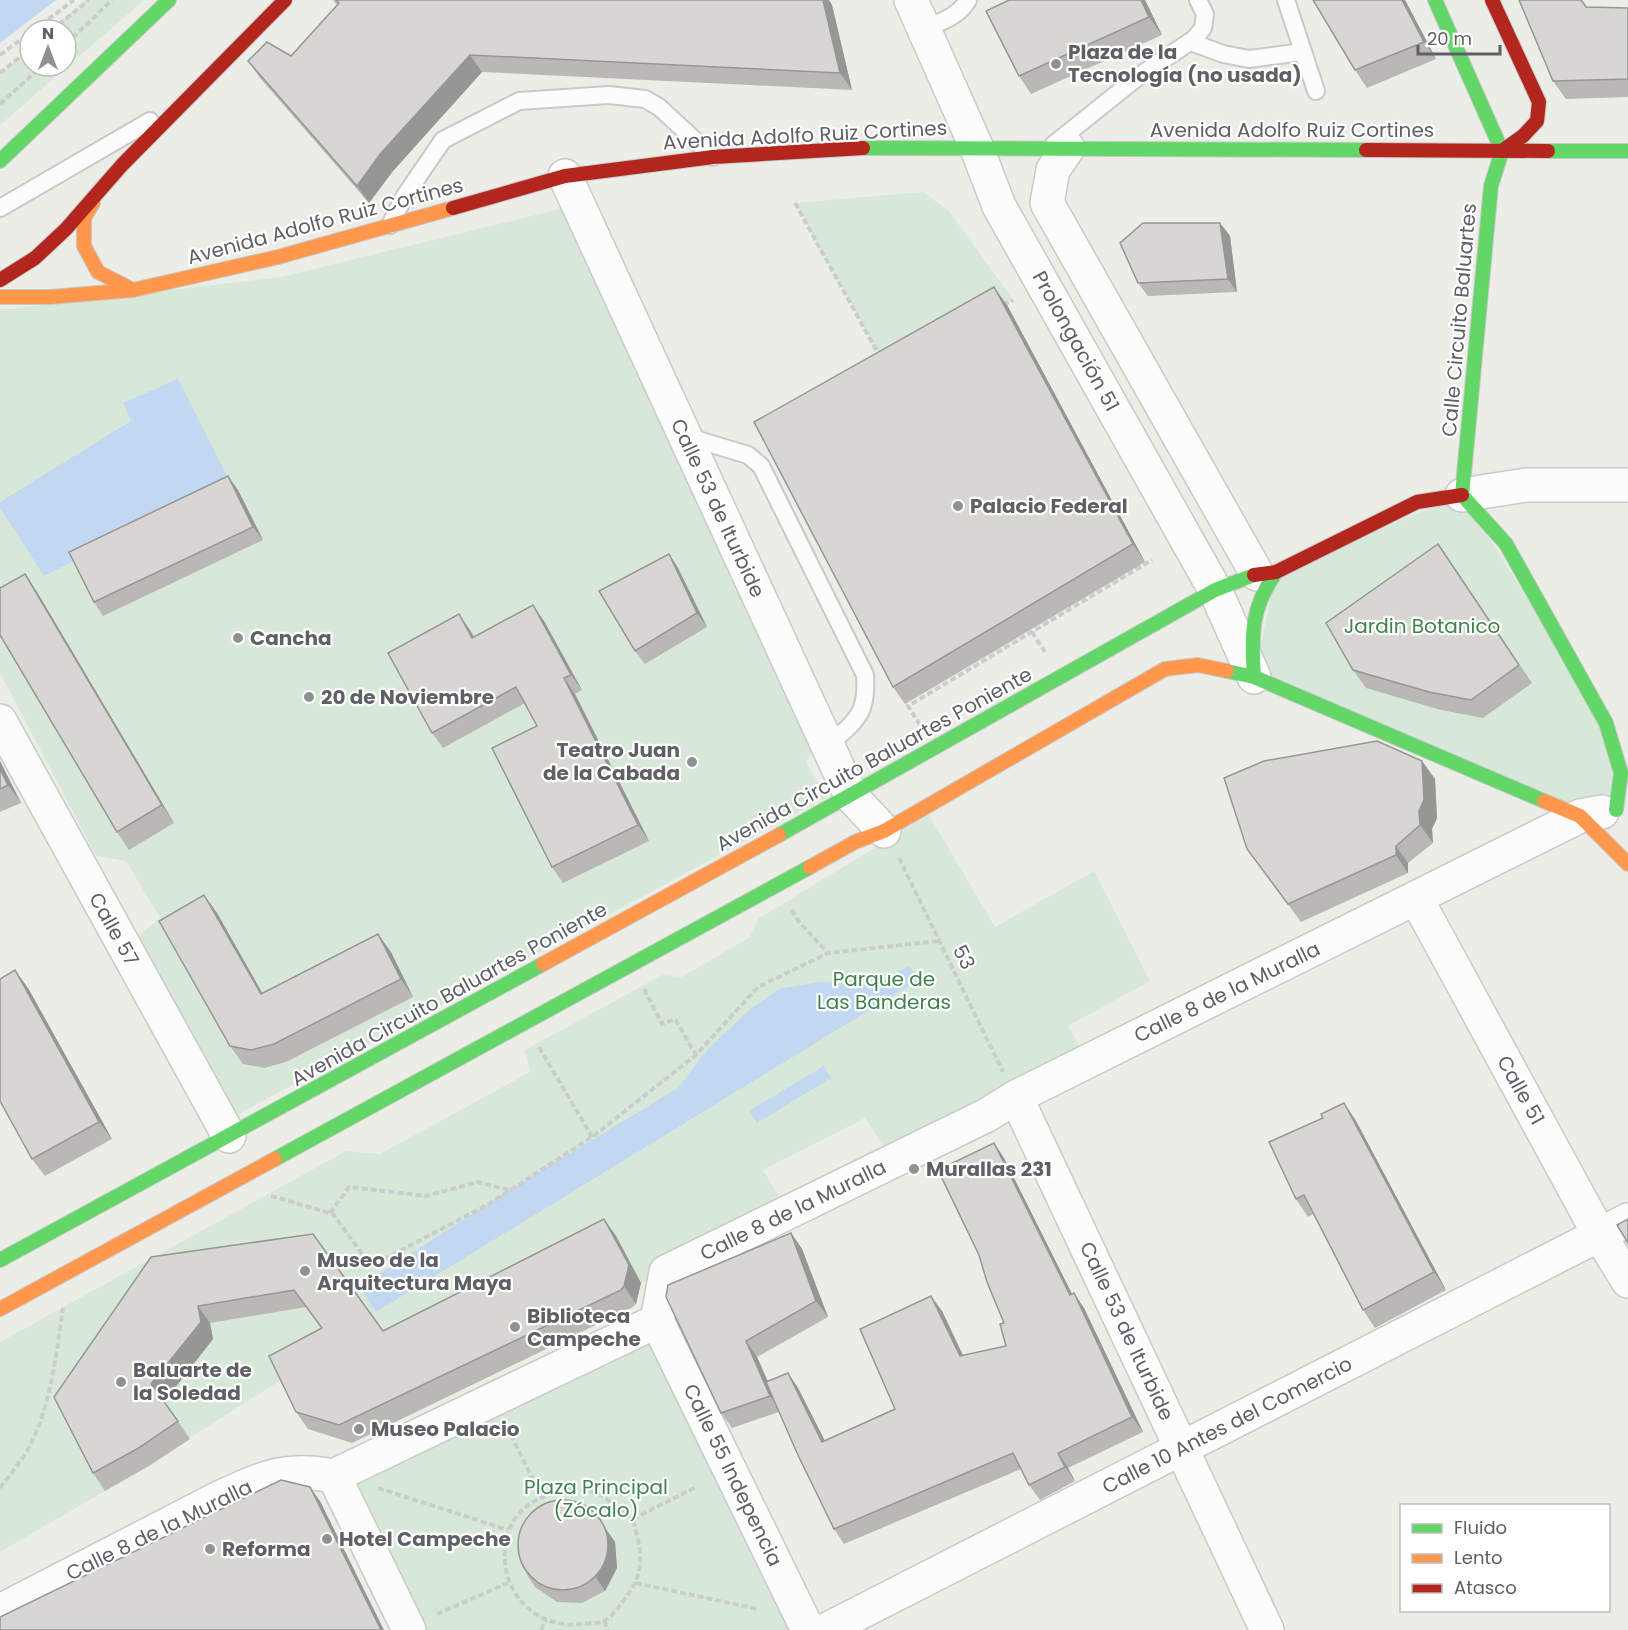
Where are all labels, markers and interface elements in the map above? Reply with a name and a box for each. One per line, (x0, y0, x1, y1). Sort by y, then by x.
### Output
north arrow (18, 18, 78, 78)
scale bar (1418, 18, 1500, 56)
text: N (42, 22, 54, 45)
text: 20 m (1427, 26, 1472, 51)
place label: Plaza de la Tecnología (no usada) (1068, 38, 1302, 89)
marker: Plaza de la Tecnología (no usada) (1049, 57, 1063, 71)
street label: Avenida Adolfo Ruiz Cortines (662, 114, 948, 156)
street label: Avenida Adolfo Ruiz Cortines (1150, 116, 1434, 144)
street label: Avenida Adolfo Ruiz Cortines (184, 171, 466, 271)
street label: Calle Circuito Baluartes (1435, 202, 1483, 438)
street label: Prolongación 51 (1026, 266, 1126, 416)
street label: Calle 53 de Iturbide (664, 414, 772, 602)
place label: Palacio Federal (970, 492, 1128, 520)
marker: Palacio Federal (951, 499, 965, 513)
park label: Jardin Botanico (1344, 612, 1500, 640)
place label: Cancha (250, 624, 331, 652)
marker: Cancha (231, 631, 245, 645)
street label: Avenida Circuito Baluartes Poniente (711, 660, 1037, 858)
place label: 20 de Noviembre (321, 683, 494, 711)
marker: 20 de Noviembre (302, 690, 316, 704)
place label: Teatro Juan de la Cabada (543, 736, 680, 787)
marker: Teatro Juan de la Cabada (685, 755, 699, 769)
street label: Calle 57 (82, 887, 146, 971)
street label: Avenida Circuito Baluartes Poniente (286, 895, 612, 1093)
street label: Calle 8 de la Muralla (1129, 935, 1325, 1049)
street label: 53 (946, 940, 982, 974)
park label: Parque de Las Banderas (817, 965, 951, 1016)
street label: Calle 51 (1490, 1050, 1552, 1130)
street label: Calle 8 de la Muralla (695, 1153, 891, 1267)
place label: Murallas 231 (926, 1155, 1052, 1183)
marker: Murallas 231 (907, 1162, 921, 1176)
street label: Calle 53 de Iturbide (1073, 1237, 1181, 1425)
place label: Museo de la Arquitectura Maya (317, 1246, 512, 1297)
marker: Museo de la Arquitectura Maya (298, 1264, 312, 1278)
place label: Biblioteca Campeche (527, 1302, 641, 1353)
marker: Biblioteca Campeche (508, 1320, 522, 1334)
street label: Calle 10 Antes del Comercio (1097, 1350, 1357, 1500)
place label: Baluarte de la Soledad (133, 1356, 252, 1407)
marker: Baluarte de la Soledad (114, 1375, 128, 1389)
street label: Calle 55 Indepencia (677, 1379, 789, 1571)
place label: Museo Palacio (371, 1415, 520, 1443)
marker: Museo Palacio (352, 1422, 366, 1436)
street label: Calle 8 de la Muralla (61, 1473, 257, 1587)
park label: Plaza Principal (Zócalo) (524, 1473, 668, 1524)
legend (1400, 1504, 1610, 1612)
text: Fluido (1454, 1515, 1507, 1540)
place label: Hotel Campeche (339, 1525, 511, 1553)
marker: Hotel Campeche (320, 1532, 334, 1546)
place label: Reforma (222, 1535, 311, 1563)
marker: Reforma (203, 1542, 217, 1556)
text: Lento (1454, 1545, 1503, 1570)
text: Atasco (1454, 1575, 1517, 1600)

